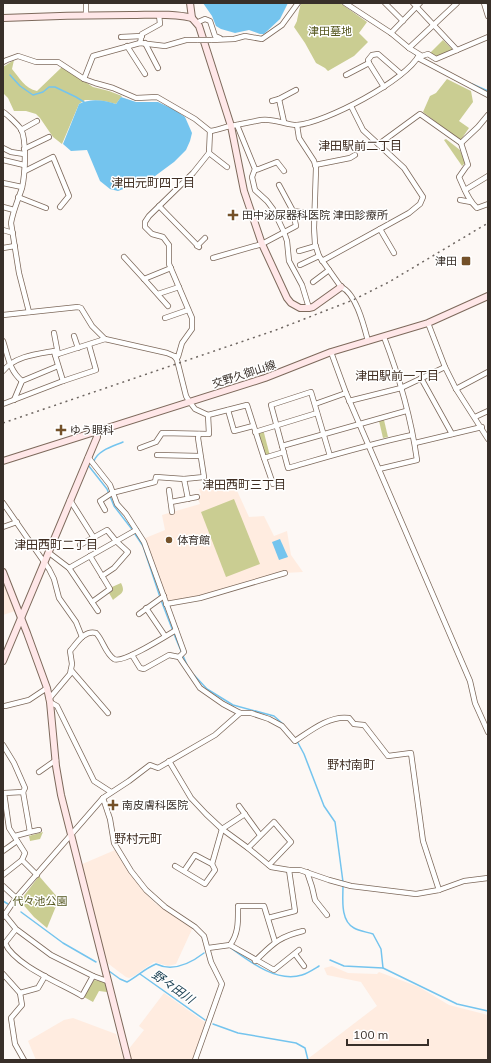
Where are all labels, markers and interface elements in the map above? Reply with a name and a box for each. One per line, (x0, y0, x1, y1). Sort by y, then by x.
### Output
park label: 津田墓地 (308, 24, 352, 38)
district label: 津田駅前二丁目 (318, 138, 402, 153)
district label: 津田元町四丁目 (111, 175, 195, 190)
place label: 田中泌尿器科医院 津田診療所 (242, 208, 389, 222)
marker: 田中泌尿器科医院 津田診療所 (227, 209, 239, 221)
place label: 津田 (435, 254, 457, 268)
marker: 津田 (460, 255, 472, 267)
street label: 交野久御山線 (210, 357, 278, 391)
district label: 津田駅前一丁目 (355, 368, 439, 383)
place label: ゆう眼科 (70, 423, 114, 437)
marker: ゆう眼科 (55, 424, 67, 436)
district label: 津田西町三丁目 (202, 477, 286, 492)
place label: 体育館 (177, 533, 210, 547)
marker: 体育館 (164, 535, 174, 545)
district label: 津田西町二丁目 (14, 537, 98, 552)
district label: 野村南町 (327, 757, 375, 772)
place label: 南皮膚科医院 (122, 798, 188, 812)
marker: 南皮膚科医院 (107, 799, 119, 811)
district label: 野村元町 (114, 831, 162, 846)
park label: 代々池公園 (13, 894, 68, 908)
water label: 野々田川 (149, 967, 199, 1008)
scale bar (347, 1021, 428, 1047)
text: 100 m (353, 1027, 388, 1042)

